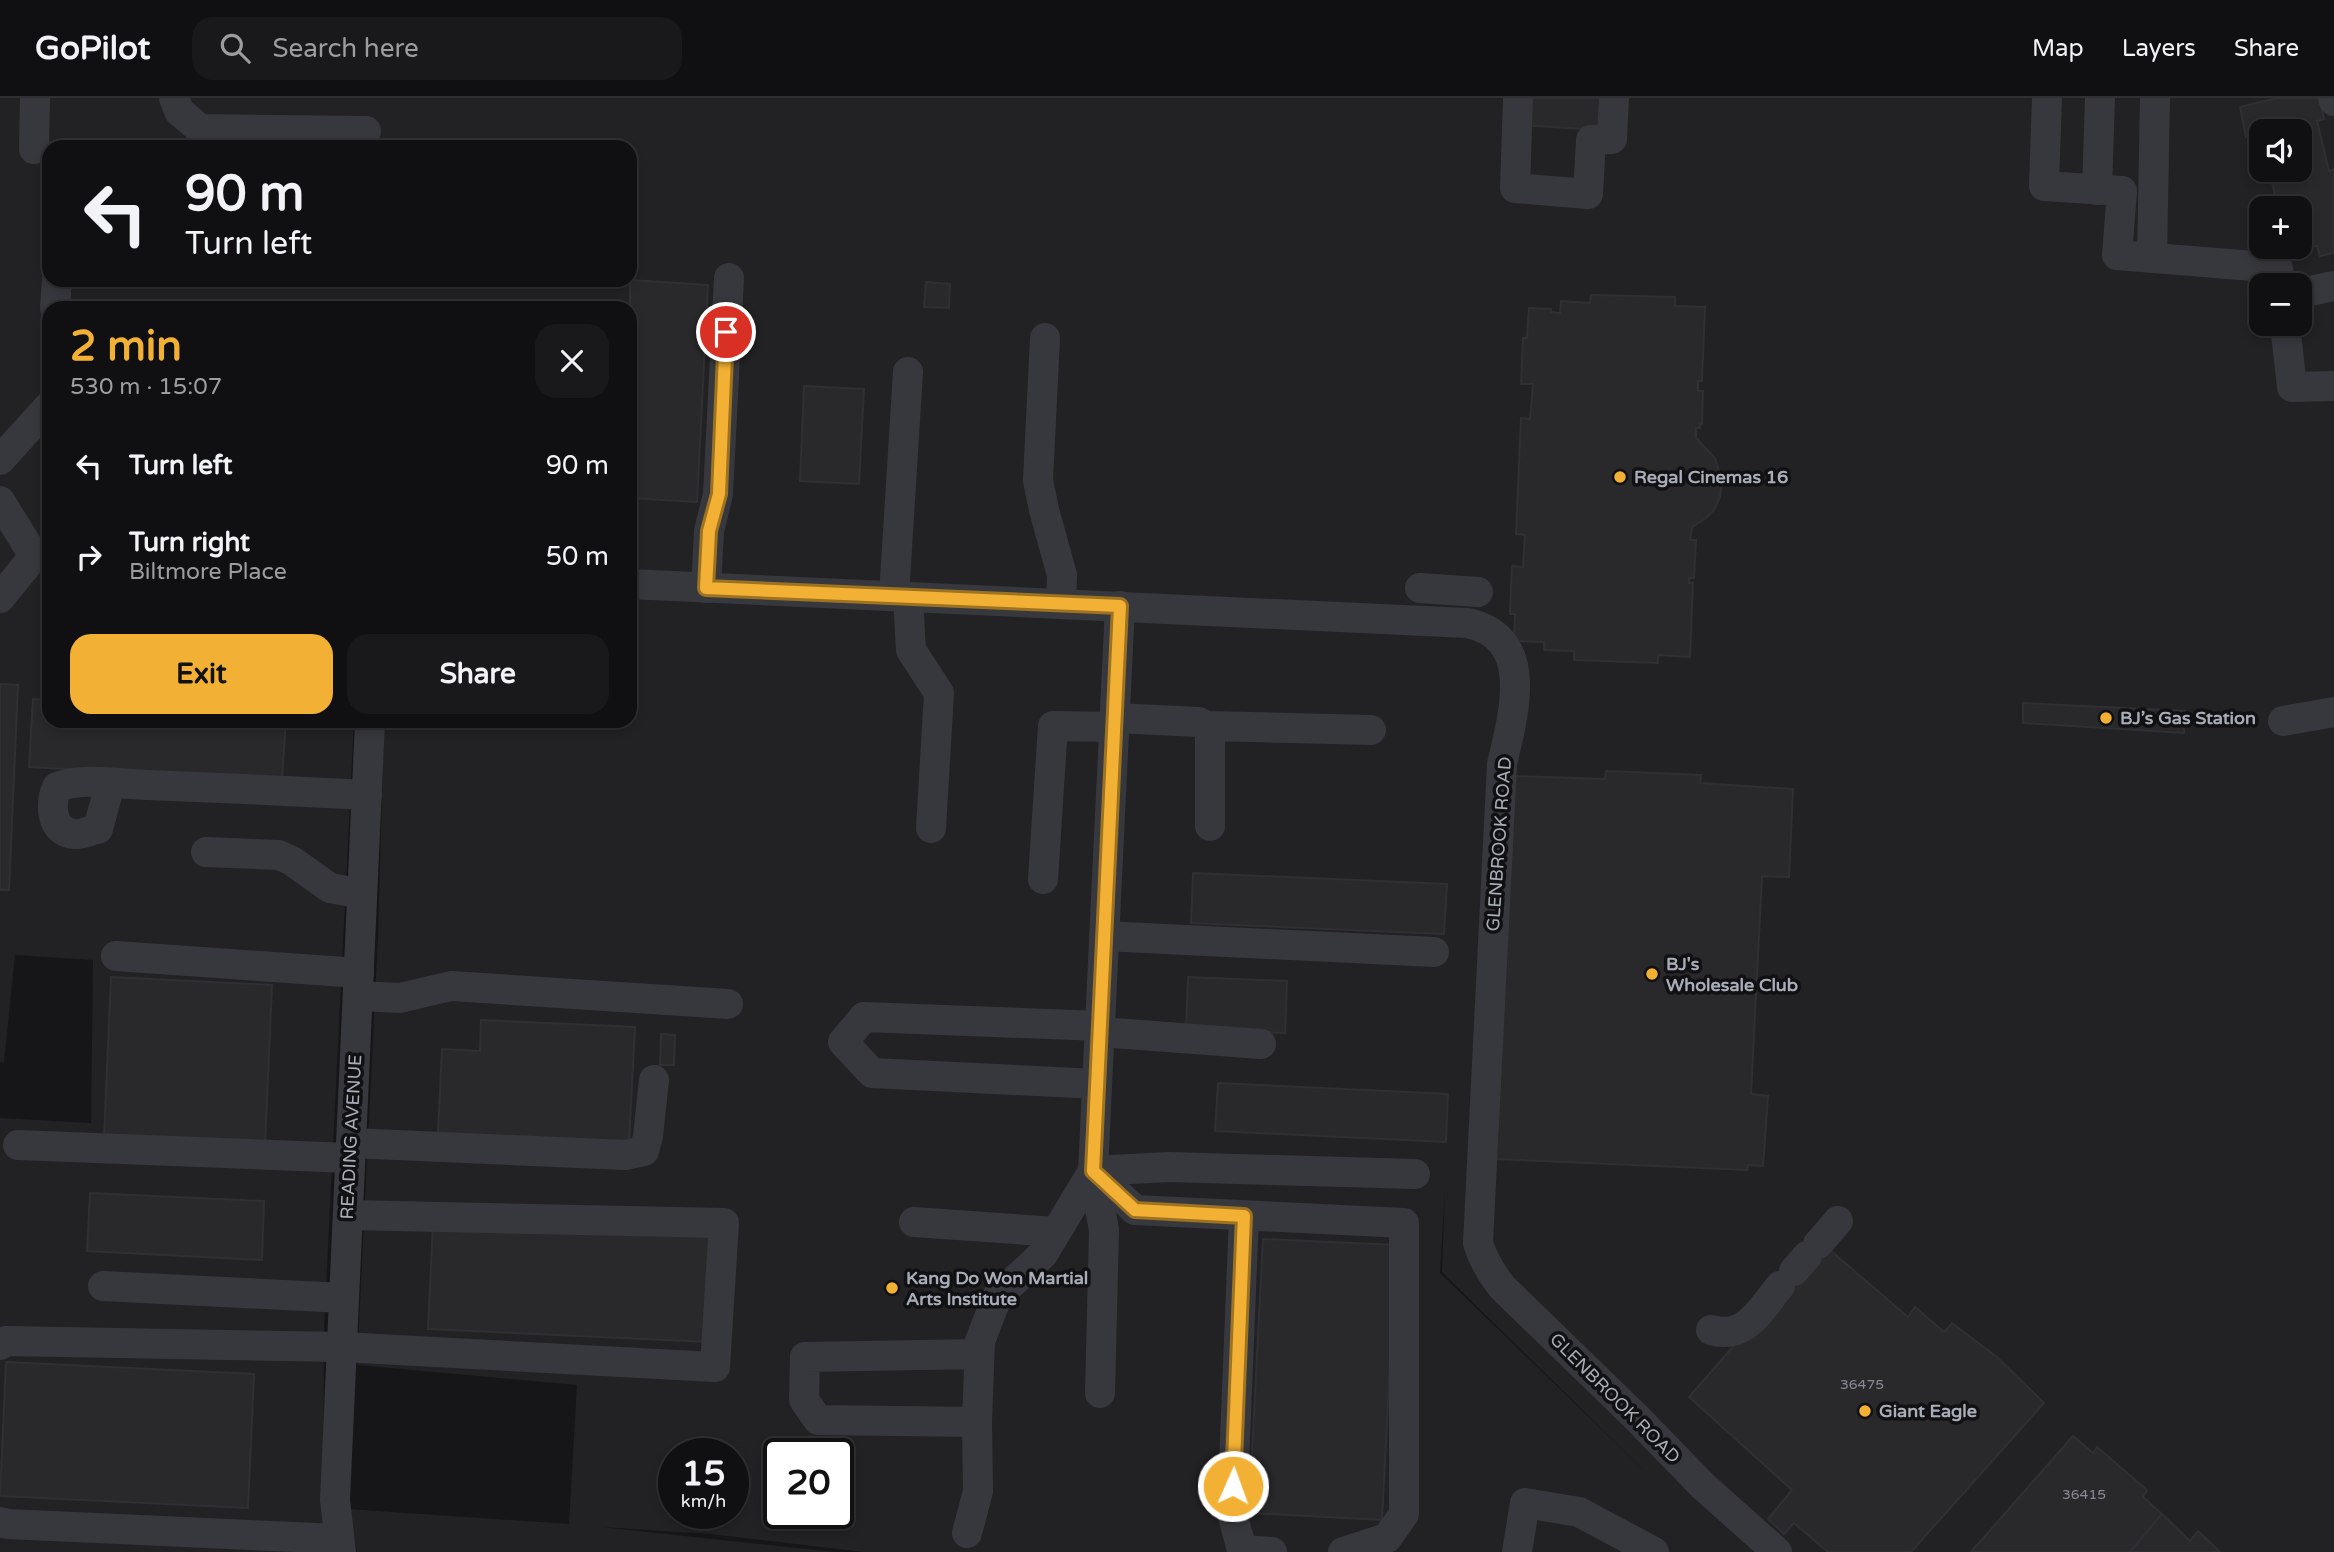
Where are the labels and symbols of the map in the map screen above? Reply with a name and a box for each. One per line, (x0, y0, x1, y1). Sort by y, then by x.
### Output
pin (696, 302, 756, 362)
place label: Regal Cinemas 16 (1634, 466, 1788, 488)
marker: Regal Cinemas 16 (1612, 469, 1628, 485)
place label: BJ’s Gas Station (2120, 707, 2256, 729)
marker: BJ’s Gas Station (2098, 710, 2114, 726)
street label: GLENBROOK ROAD (1482, 756, 1516, 932)
place label: BJ's Wholesale Club (1666, 953, 1798, 996)
marker: BJ's Wholesale Club (1644, 966, 1660, 982)
street label: READING AVENUE (336, 1054, 366, 1220)
place label: Kang Do Won Martial Arts Institute (906, 1267, 1088, 1310)
marker: Kang Do Won Martial Arts Institute (884, 1280, 900, 1296)
street label: GLENBROOK ROAD (1545, 1328, 1685, 1468)
house number: 36475 (1840, 1376, 1884, 1393)
place label: Giant Eagle (1879, 1400, 1977, 1422)
marker: Giant Eagle (1857, 1403, 1873, 1419)
speed limit sign: 20 (763, 1438, 854, 1529)
position arrow (1196, 1449, 1270, 1523)
house number: 36415 (2062, 1486, 2106, 1503)

